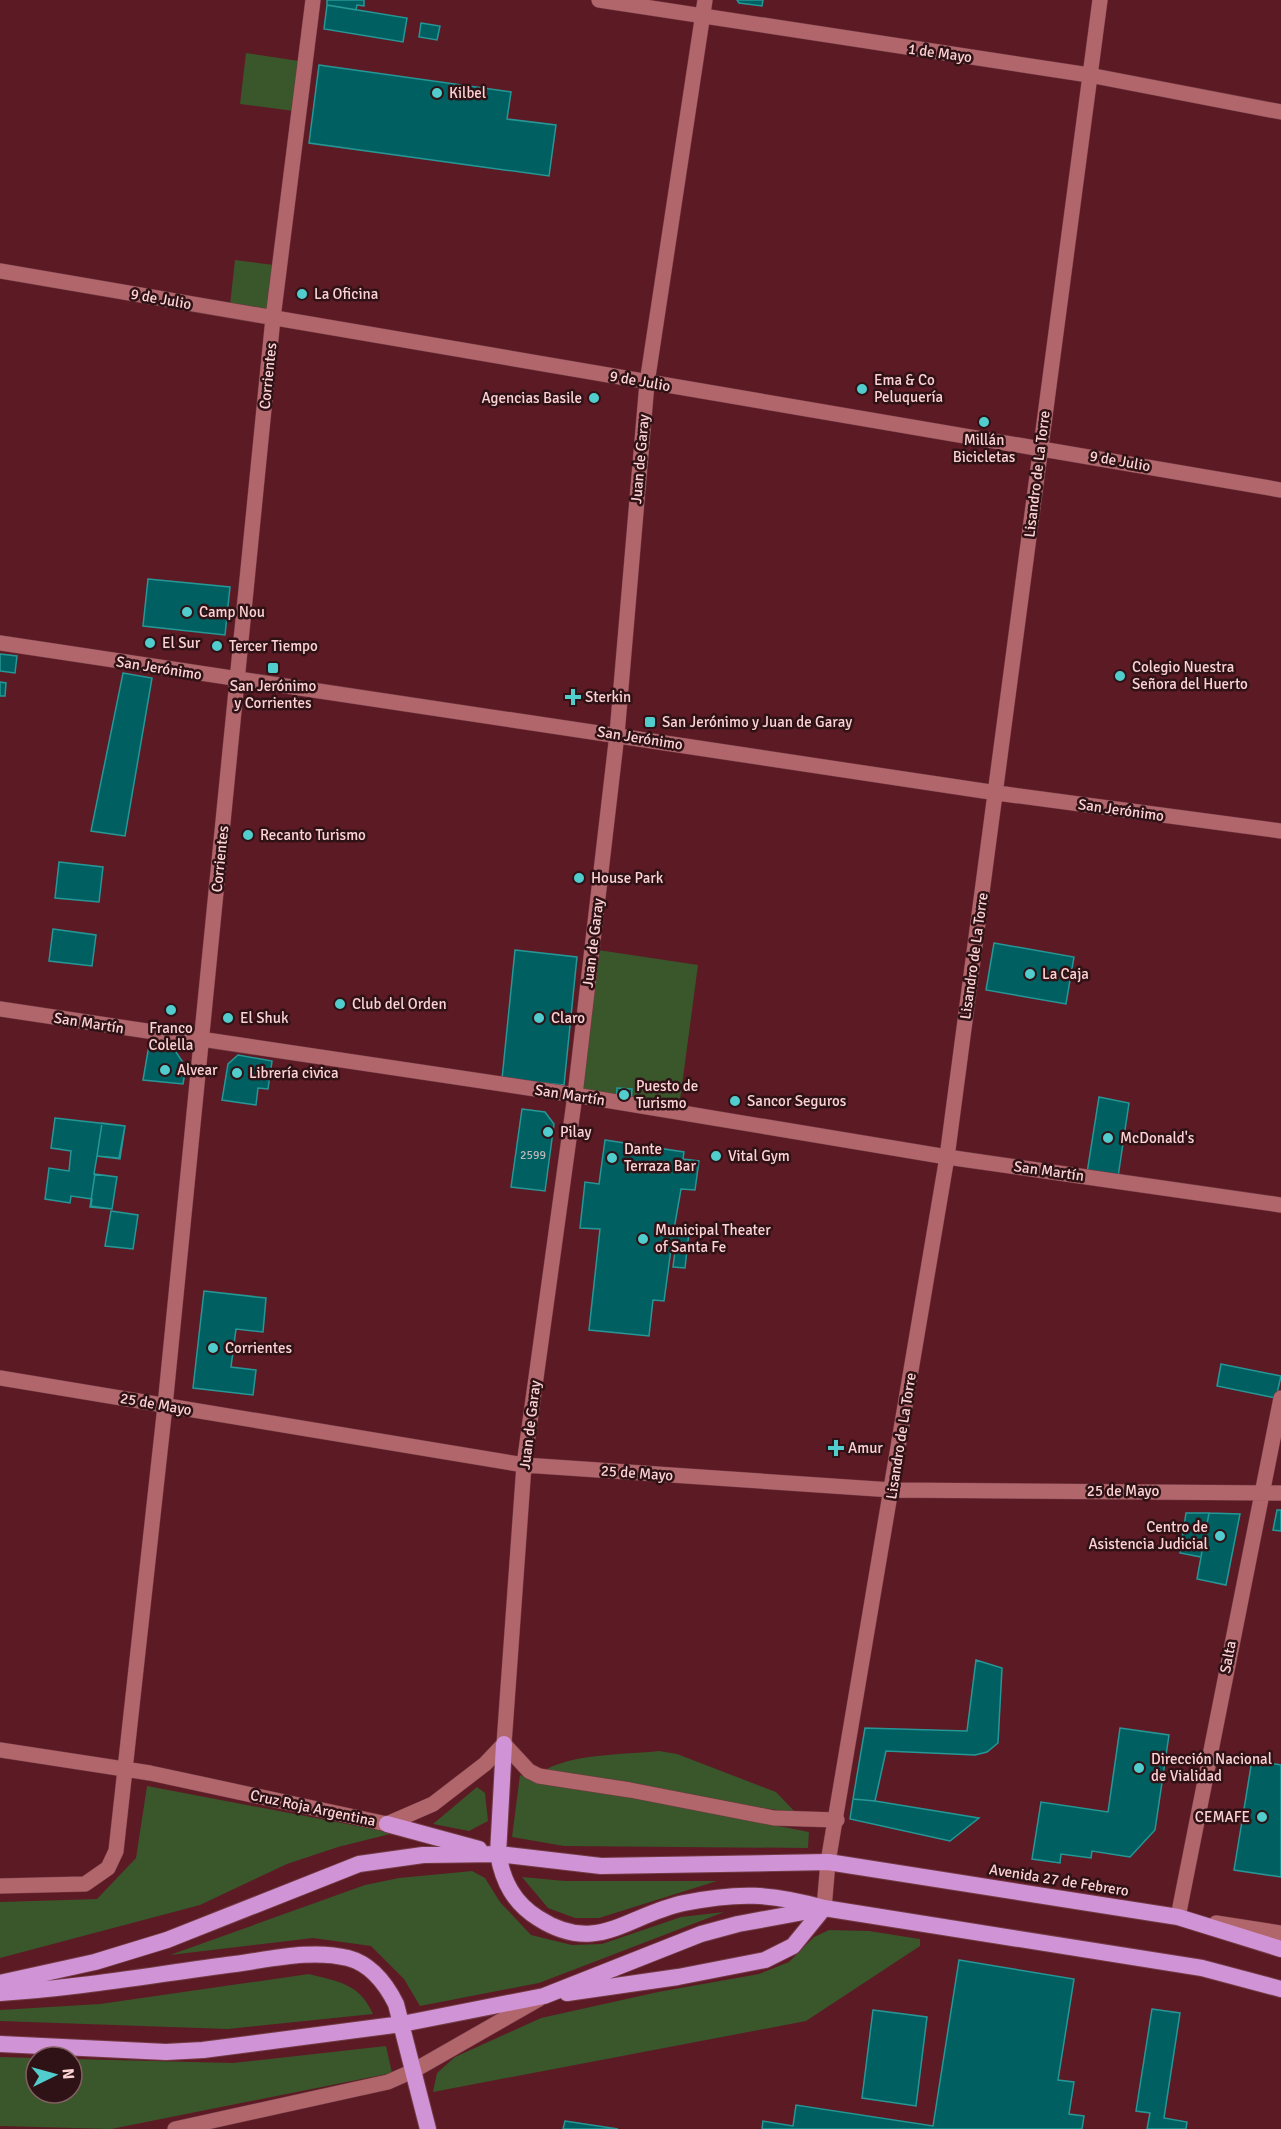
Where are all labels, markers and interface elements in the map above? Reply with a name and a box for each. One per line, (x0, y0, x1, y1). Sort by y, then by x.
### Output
street label: 1 de Mayo (907, 40, 973, 66)
place label: Kilbel (449, 84, 486, 102)
marker: Kilbel (430, 86, 444, 100)
street label: 9 de Julio (129, 285, 193, 313)
place label: La Oficina (314, 285, 378, 303)
marker: La Oficina (295, 287, 309, 301)
street label: Corrientes (256, 341, 280, 410)
street label: 9 de Julio (608, 367, 672, 395)
place label: Ema & Co Peluquería (874, 371, 943, 406)
marker: Ema & Co Peluquería (855, 382, 869, 396)
place label: Agencias Basile (481, 389, 582, 407)
marker: Agencias Basile (587, 391, 601, 405)
street label: Lisandro de La Torre (1020, 409, 1054, 539)
street label: Juan de Garay (627, 413, 653, 505)
marker: Millán Bicicletas (977, 415, 991, 429)
place label: Millán Bicicletas (953, 431, 1016, 466)
street label: 9 de Julio (1088, 447, 1152, 475)
place label: Camp Nou (199, 603, 265, 621)
marker: Camp Nou (180, 605, 194, 619)
place label: El Sur (162, 634, 201, 652)
marker: El Sur (143, 636, 157, 650)
place label: Tercer Tiempo (229, 637, 318, 655)
marker: Tercer Tiempo (210, 639, 224, 653)
street label: San Jerónimo (115, 652, 203, 684)
place label: Colegio Nuestra Señora del Huerto (1132, 658, 1248, 693)
marker: San Jerónimo y Corrientes (266, 661, 280, 675)
marker: Colegio Nuestra Señora del Huerto (1113, 669, 1127, 683)
place label: San Jerónimo y Corrientes (230, 677, 317, 712)
place label: Sterkin (585, 688, 631, 706)
marker: Sterkin (566, 690, 580, 704)
place label: San Jerónimo y Juan de Garay (662, 713, 852, 731)
marker: San Jerónimo y Juan de Garay (643, 715, 657, 729)
street label: San Jerónimo (596, 722, 684, 754)
street label: San Jerónimo (1077, 795, 1165, 825)
street label: Corrientes (208, 824, 232, 893)
place label: Recanto Turismo (260, 826, 366, 844)
marker: Recanto Turismo (241, 828, 255, 842)
place label: House Park (591, 869, 664, 887)
marker: House Park (572, 871, 586, 885)
street label: Lisandro de La Torre (956, 891, 992, 1021)
street label: Juan de Garay (579, 897, 607, 989)
place label: La Caja (1042, 965, 1089, 983)
marker: La Caja (1023, 967, 1037, 981)
place label: Club del Orden (352, 995, 447, 1013)
marker: Club del Orden (333, 997, 347, 1011)
marker: Franco Colella (164, 1003, 178, 1017)
street label: San Martín (53, 1009, 125, 1037)
place label: El Shuk (240, 1009, 289, 1027)
place label: Claro (551, 1009, 585, 1027)
marker: El Shuk (221, 1011, 235, 1025)
marker: Claro (532, 1011, 546, 1025)
place label: Franco Colella (149, 1019, 193, 1054)
place label: Alvear (177, 1061, 218, 1079)
marker: Alvear (158, 1063, 172, 1077)
place label: Librería civica (249, 1064, 339, 1082)
marker: Librería civica (230, 1066, 244, 1080)
place label: Puesto de Turismo (636, 1077, 698, 1112)
street label: San Martín (534, 1081, 606, 1109)
marker: Puesto de Turismo (617, 1088, 631, 1102)
place label: Sancor Seguros (747, 1092, 847, 1110)
marker: Sancor Seguros (728, 1094, 742, 1108)
place label: Pilay (560, 1123, 591, 1141)
marker: Pilay (541, 1125, 555, 1139)
place label: McDonald's (1120, 1129, 1195, 1147)
marker: McDonald's (1101, 1131, 1115, 1145)
place label: Dante Terraza Bar (624, 1140, 696, 1175)
place label: Vital Gym (728, 1147, 790, 1165)
house number: 2599 (520, 1148, 546, 1163)
marker: Vital Gym (709, 1149, 723, 1163)
marker: Dante Terraza Bar (605, 1151, 619, 1165)
street label: San Martín (1013, 1157, 1085, 1185)
place label: Municipal Theater of Santa Fe (655, 1221, 771, 1256)
marker: Municipal Theater of Santa Fe (636, 1232, 650, 1246)
place label: Corrientes (225, 1339, 292, 1357)
marker: Corrientes (206, 1341, 220, 1355)
street label: Lisandro de La Torre (882, 1371, 920, 1501)
street label: Juan de Garay (516, 1379, 544, 1471)
street label: 25 de Mayo (119, 1389, 193, 1419)
place label: Amur (848, 1439, 883, 1457)
marker: Amur (829, 1441, 843, 1455)
street label: 25 de Mayo (600, 1461, 674, 1485)
street label: 25 de Mayo (1087, 1482, 1159, 1500)
place label: Centro de Asistencia Judicial (1088, 1518, 1208, 1553)
marker: Centro de Asistencia Judicial (1213, 1529, 1227, 1543)
street label: Salta (1216, 1639, 1240, 1675)
place label: Dirección Nacional de Vialidad (1151, 1750, 1272, 1785)
marker: Dirección Nacional de Vialidad (1132, 1761, 1146, 1775)
street label: Cruz Roja Argentina (249, 1786, 377, 1830)
place label: CEMAFE (1195, 1808, 1250, 1826)
marker: CEMAFE (1255, 1810, 1269, 1824)
street label: Avenida 27 de Febrero (988, 1860, 1130, 1900)
north arrow (24, 2045, 84, 2105)
text: N (57, 2067, 78, 2080)

